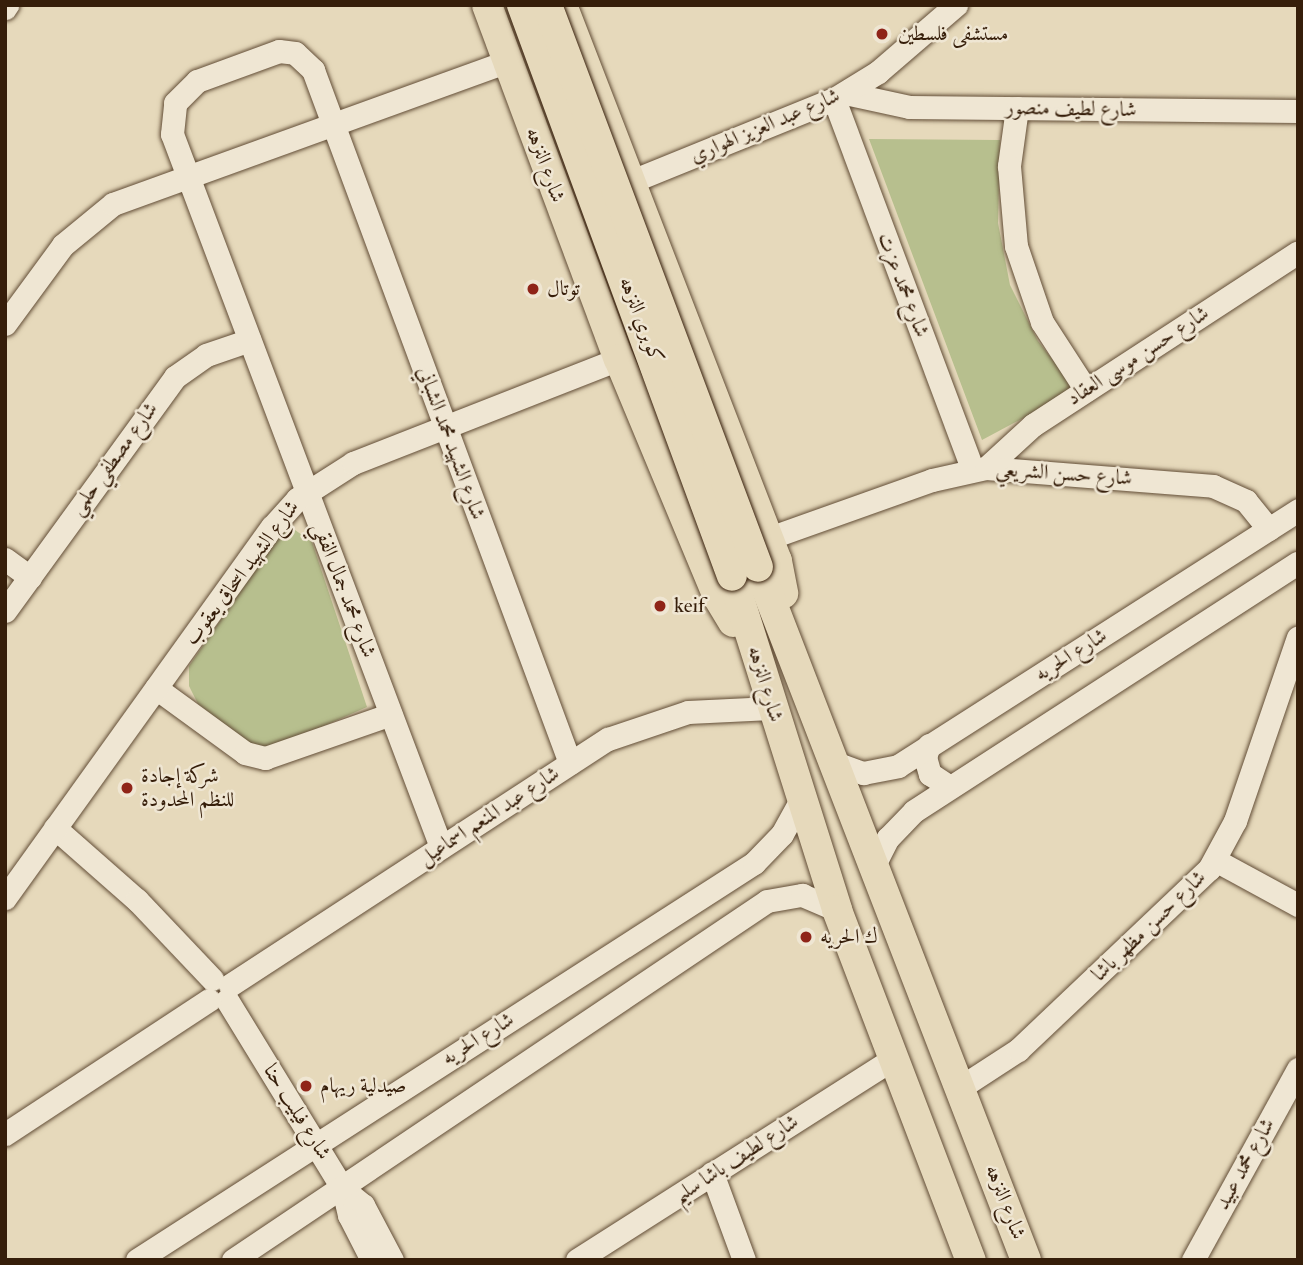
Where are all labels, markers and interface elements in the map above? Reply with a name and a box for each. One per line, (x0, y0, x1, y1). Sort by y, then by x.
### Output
place label: مستشفى فلسطين (898, 21, 1008, 47)
marker: مستشفى فلسطين (872, 24, 892, 44)
street label: شارع عبد العزيز الهواري (686, 83, 844, 169)
street label: شارع لطيف منصور (1005, 95, 1137, 123)
street label: شارع النزهه (520, 124, 570, 206)
street label: شارع محمد عزت (872, 229, 934, 341)
street label: كوبري النزهه (613, 273, 669, 367)
place label: توتال (547, 276, 580, 302)
marker: توتال (525, 281, 541, 297)
street label: شارع حسن موسى العقاد (1062, 301, 1214, 411)
street label: شارع الشهيد محمد الشباني (412, 363, 490, 523)
street label: شارع مصطفي حلمي (64, 397, 164, 521)
street label: شارع حسن الشريعي (995, 457, 1133, 491)
street label: شارع الشهيد اسحاق يعقوب (179, 495, 305, 651)
street label: شارع محمد جمال الفقي (307, 519, 381, 661)
place label: keif (674, 593, 705, 619)
marker: keif (652, 598, 668, 614)
street label: شارع الحريه (1030, 623, 1112, 687)
street label: شارع النزهه (742, 643, 788, 725)
street label: شارع عبد المنعم اسماعيل (414, 761, 564, 871)
place label: شركة إجادة للنظم المحدودة (141, 763, 234, 813)
marker: شركة إجادة للنظم المحدودة (119, 780, 135, 796)
street label: شارع حسن مظهر باشا (1087, 865, 1211, 987)
place label: ك الحريه (820, 924, 878, 950)
marker: ك الحريه (798, 929, 814, 945)
street label: شارع الحريه (437, 1007, 519, 1071)
street label: شارع فيليب حنا (258, 1059, 336, 1165)
place label: صيدلية ريهام (320, 1073, 406, 1099)
marker: صيدلية ريهام (298, 1078, 314, 1094)
street label: شارع لطيف باشا سليم (669, 1109, 803, 1209)
street label: شارع محمد عبيد (1210, 1114, 1280, 1214)
street label: شارع النزهه (979, 1161, 1031, 1243)

